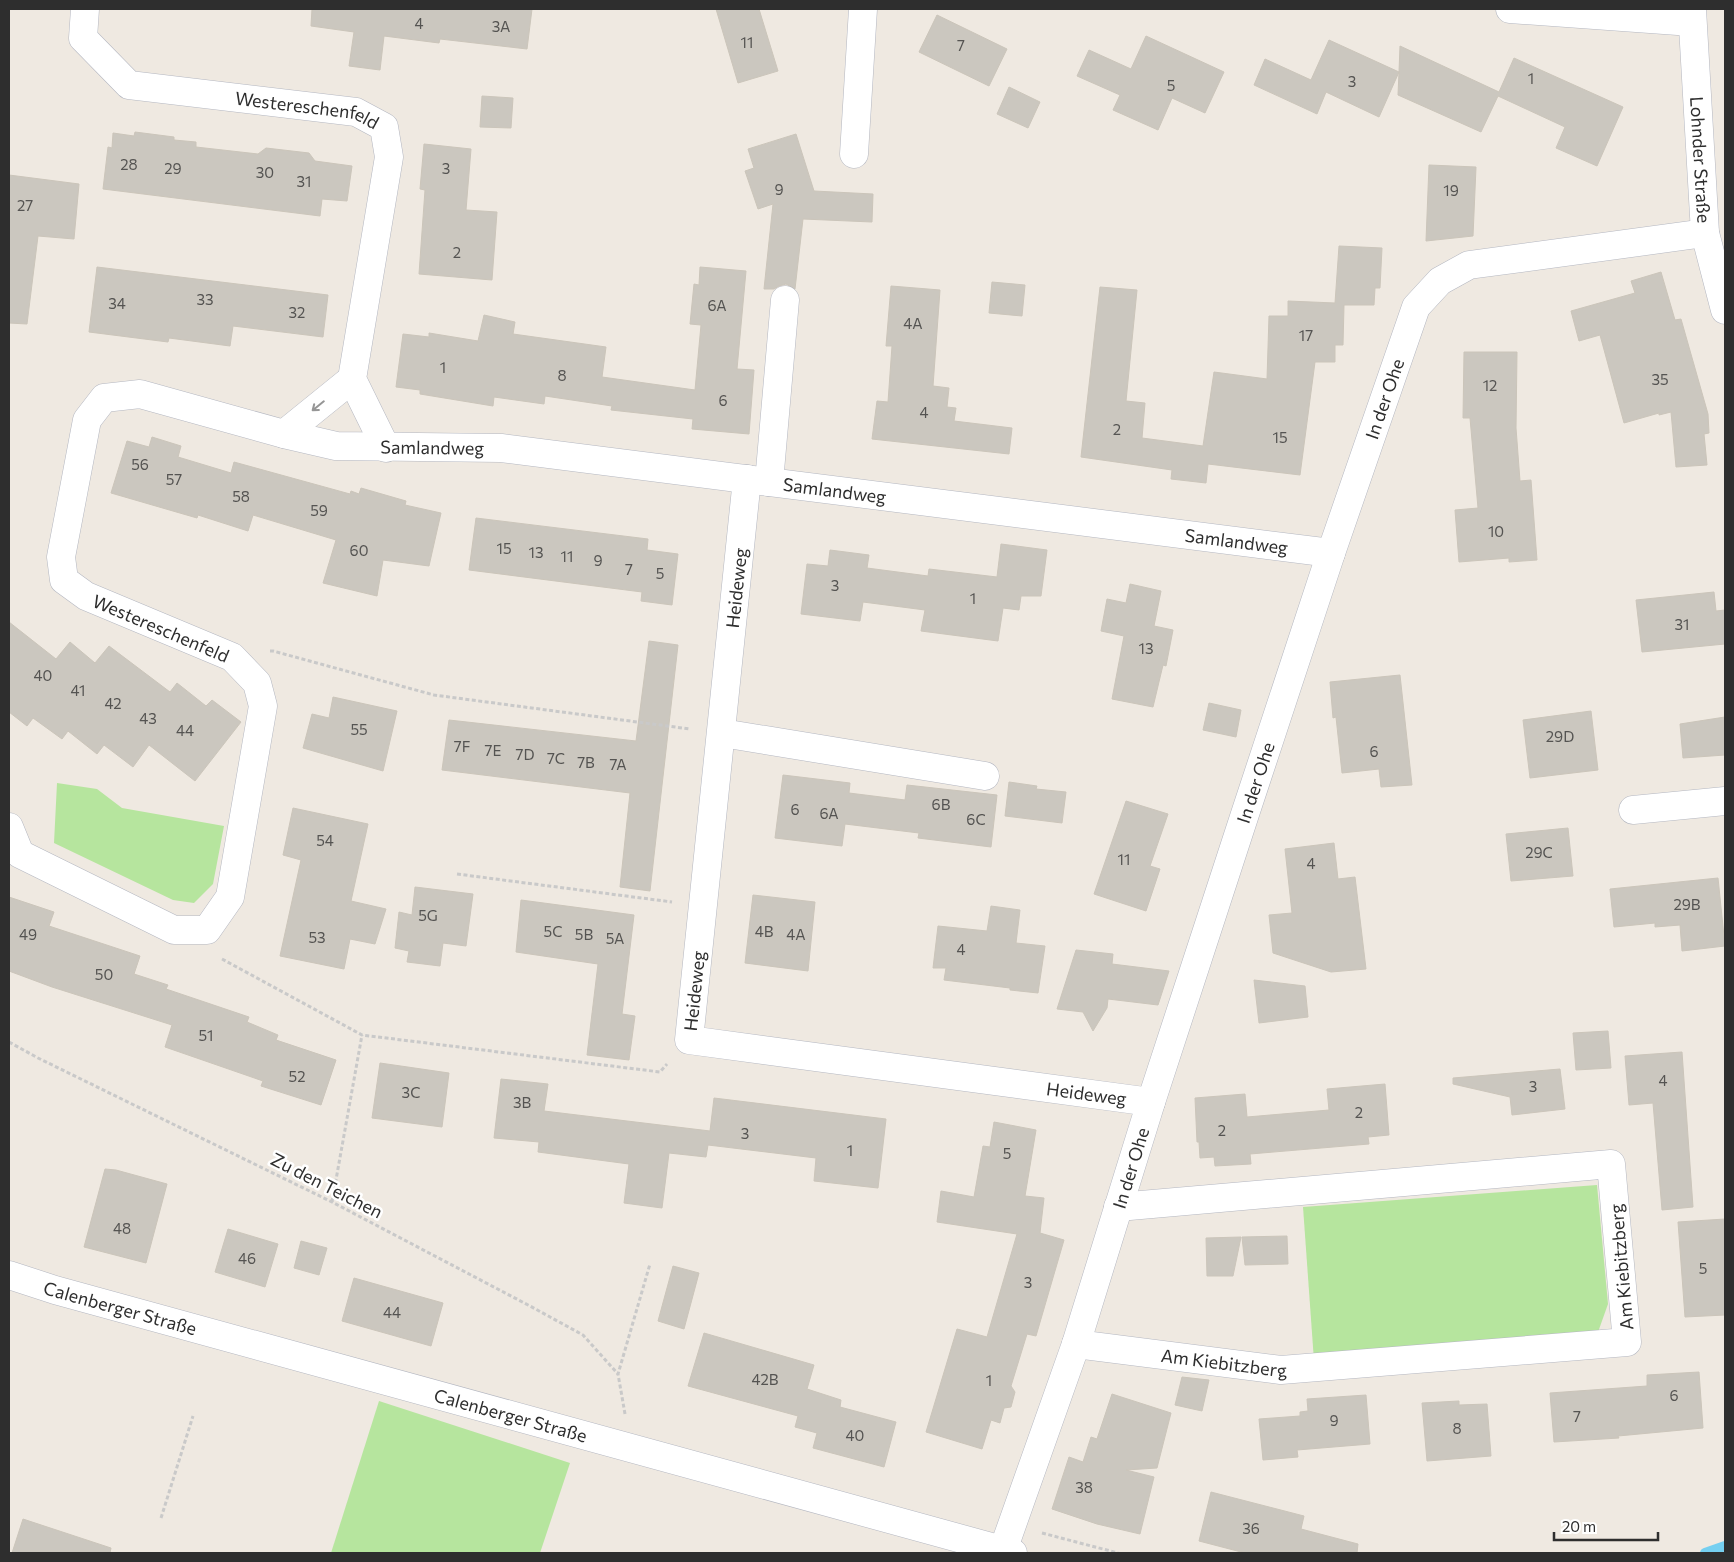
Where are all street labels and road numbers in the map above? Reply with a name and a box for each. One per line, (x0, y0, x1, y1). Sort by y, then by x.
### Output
street label: Westereschenfeld (234, 87, 383, 133)
street label: Lohnder Straße (1686, 96, 1715, 224)
street label: In der Ohe (1360, 356, 1408, 442)
street label: Samlandweg (380, 436, 485, 459)
street label: Samlandweg (782, 473, 888, 508)
street label: Samlandweg (1184, 524, 1290, 558)
street label: Heideweg (721, 547, 751, 629)
street label: Westereschenfeld (89, 589, 233, 667)
street label: In der Ohe (1232, 739, 1279, 826)
street label: Heideweg (679, 950, 709, 1032)
street label: Heideweg (1045, 1077, 1128, 1110)
street label: In der Ohe (1108, 1125, 1153, 1211)
street label: Zu den Teichen (267, 1147, 387, 1223)
street label: Am Kiebitzberg (1605, 1203, 1637, 1331)
street label: Calenberger Straße (41, 1276, 199, 1339)
street label: Am Kiebitzberg (1160, 1344, 1288, 1381)
street label: Calenberger Straße (432, 1384, 590, 1447)

